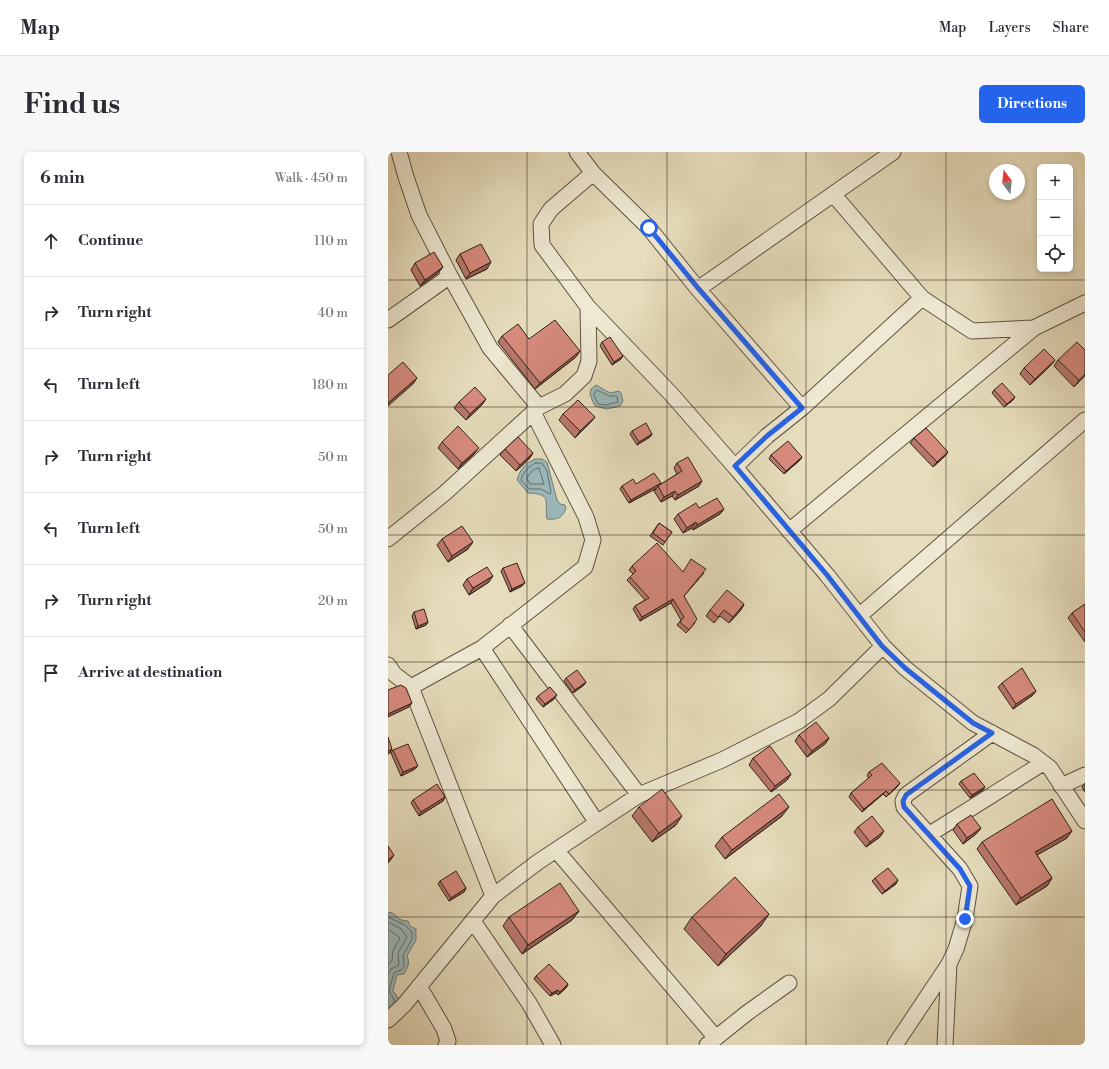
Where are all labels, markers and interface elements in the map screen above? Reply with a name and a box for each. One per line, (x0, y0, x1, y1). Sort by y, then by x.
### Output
text: Map (20, 16, 60, 40)
text: Map (939, 19, 966, 37)
text: Layers (988, 19, 1031, 37)
text: Share (1053, 19, 1089, 37)
button: Directions (979, 85, 1085, 123)
text: Find us (24, 87, 120, 122)
north arrow (989, 164, 1025, 200)
map controls (1037, 164, 1073, 272)
button: + (1037, 164, 1073, 200)
text: 6 min (40, 167, 85, 189)
text: Walk · 450 m (275, 170, 348, 186)
button: − (1037, 200, 1073, 236)
route start (640, 219, 658, 237)
icon: ahead (40, 230, 62, 252)
text: Continue (78, 231, 143, 250)
text: 110 m (314, 233, 348, 249)
button: locate (1037, 236, 1073, 272)
icon: right (40, 302, 62, 324)
text: Turn right (78, 303, 152, 322)
text: 40 m (318, 305, 348, 321)
icon: left (40, 374, 62, 396)
text: Turn left (78, 375, 140, 394)
text: 180 m (312, 377, 348, 393)
icon: right (40, 446, 62, 468)
text: Turn right (78, 447, 152, 466)
text: 50 m (318, 449, 348, 465)
icon: left (40, 518, 62, 540)
text: Turn left (78, 519, 140, 538)
text: 50 m (318, 521, 348, 537)
icon: right (40, 590, 62, 612)
text: Turn right (78, 591, 152, 610)
text: 20 m (318, 593, 348, 609)
icon: arrive (40, 662, 62, 684)
text: Arrive at destination (78, 663, 222, 682)
route end (956, 910, 974, 928)

